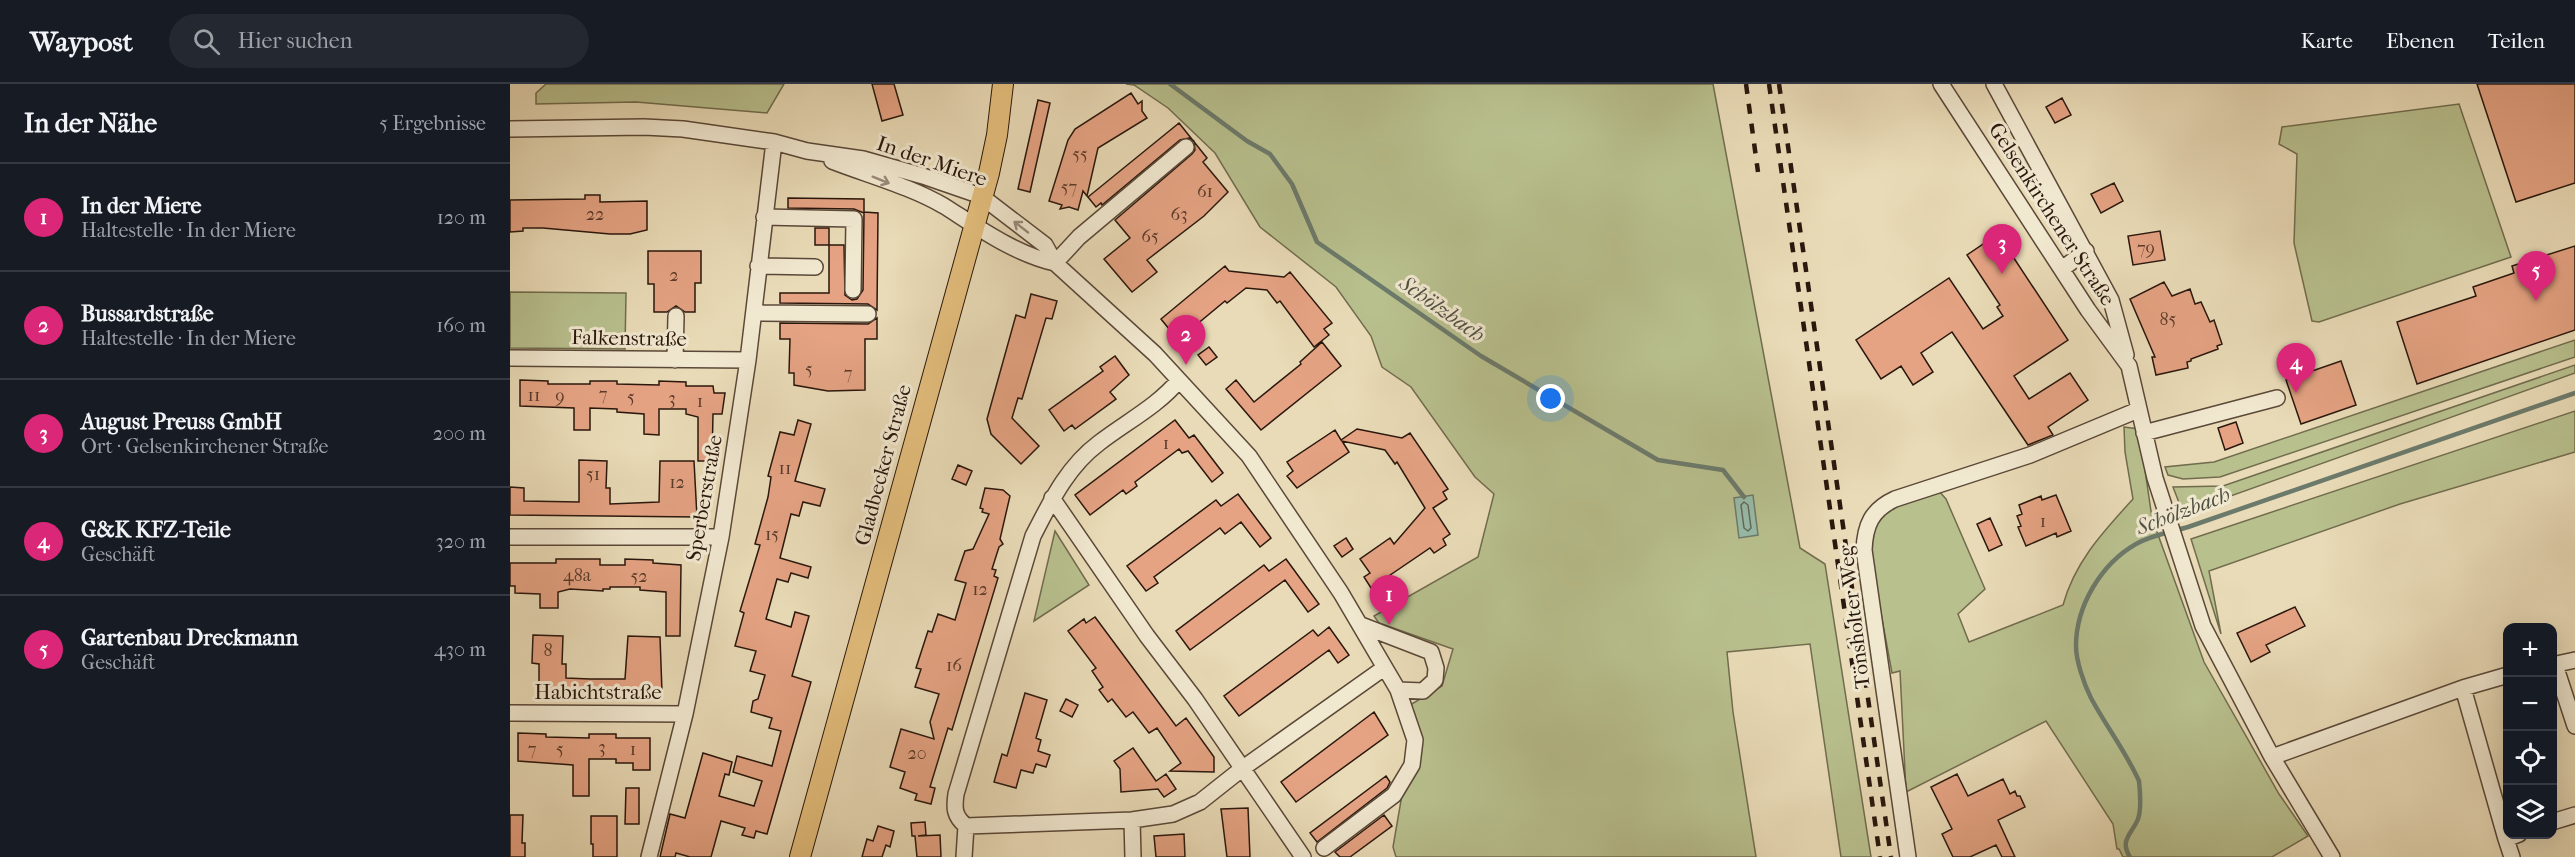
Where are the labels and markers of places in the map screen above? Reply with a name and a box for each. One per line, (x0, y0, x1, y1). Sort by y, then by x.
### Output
pin: 3 (1982, 224, 2022, 274)
pin: 5 (2516, 252, 2556, 301)
pin: 2 (1166, 316, 1206, 365)
pin: 4 (2276, 344, 2316, 393)
pin: 1 (1370, 576, 1408, 625)

